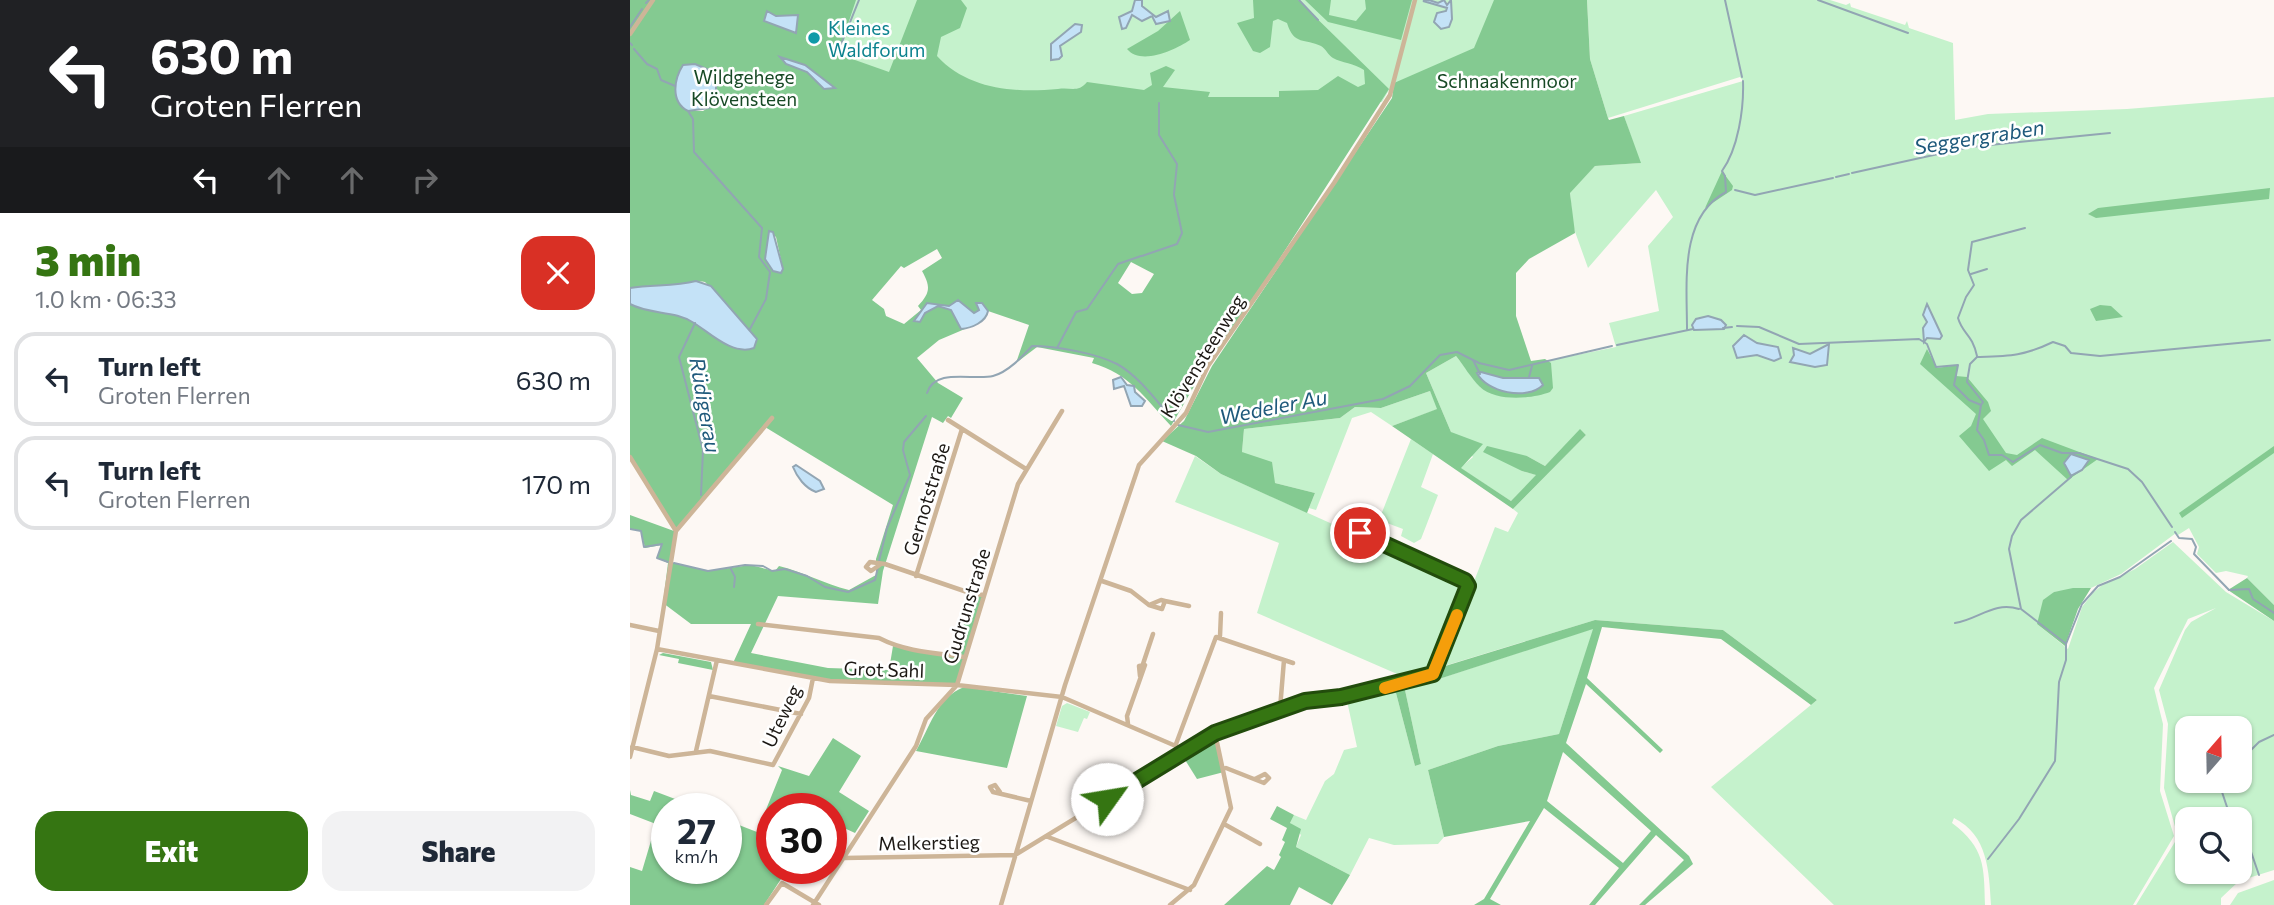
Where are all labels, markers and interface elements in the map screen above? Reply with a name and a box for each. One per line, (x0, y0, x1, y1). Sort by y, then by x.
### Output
place label: Kleines Waldforum (828, 16, 925, 61)
text: 630 m (150, 24, 293, 84)
icon: left (35, 28, 126, 119)
marker: Kleines Waldforum (806, 30, 822, 46)
park label: Wildgehege Klövensteen (691, 65, 797, 110)
park label: Schnaakenmoor (1437, 69, 1577, 92)
text: Groten Flerren (150, 84, 362, 124)
water label: Seggergraben (1912, 113, 2046, 159)
icon: left (187, 161, 225, 199)
icon: ahead (260, 161, 298, 199)
icon: ahead (333, 161, 371, 199)
icon: right (406, 161, 444, 199)
text: 3 min (35, 233, 141, 285)
button: close (521, 236, 595, 310)
text: 1.0 km · 06:33 (35, 285, 177, 313)
street label: Klövensteenweg (1155, 290, 1249, 422)
text: Turn left (98, 350, 201, 381)
water label: Rüdigerau (685, 355, 727, 455)
icon: left (39, 360, 77, 398)
text: 630 m (516, 364, 591, 395)
text: Groten Flerren (98, 381, 251, 409)
water label: Wedeler Au (1217, 383, 1329, 429)
street label: Gernotstraße (898, 440, 954, 558)
text: Turn left (98, 454, 201, 485)
icon: left (39, 464, 77, 502)
text: 170 m (522, 468, 591, 499)
text: Groten Flerren (98, 485, 251, 513)
pin (1330, 503, 1390, 563)
icon: arrive (1341, 514, 1379, 552)
street label: Gudrunstraße (937, 545, 995, 667)
street label: Grot Sahl (843, 656, 925, 682)
street label: Uteweg (757, 681, 805, 751)
north arrow (2175, 716, 2252, 793)
map controls (2175, 716, 2252, 884)
position arrow (1070, 762, 1144, 836)
speed limit sign: 30 (756, 793, 847, 884)
button: search (2175, 807, 2252, 884)
text: 27 (677, 808, 716, 851)
button: Exit (35, 811, 308, 891)
button: Share (322, 811, 595, 891)
street label: Melkerstieg (878, 830, 980, 854)
text: km/h (675, 845, 718, 867)

